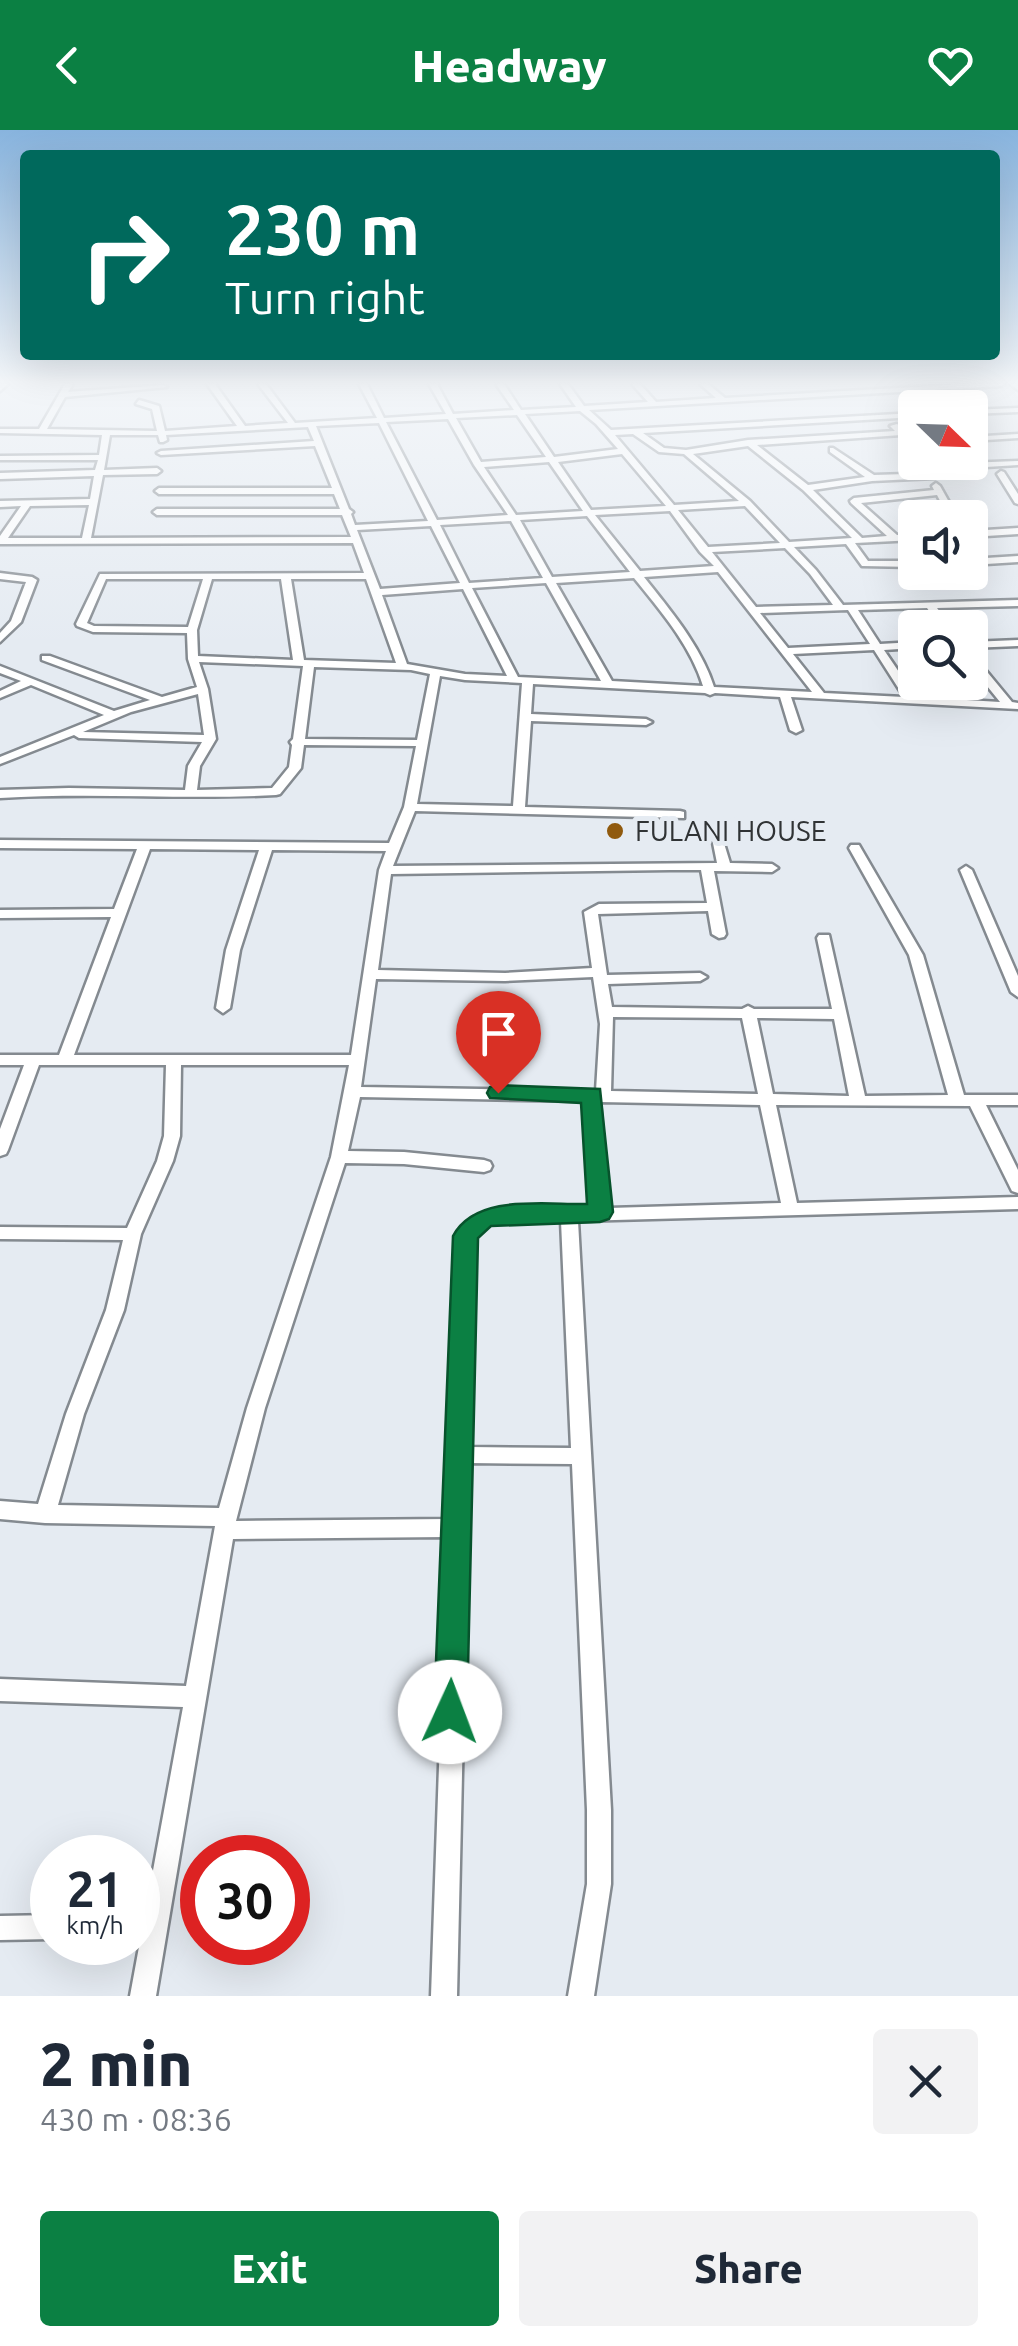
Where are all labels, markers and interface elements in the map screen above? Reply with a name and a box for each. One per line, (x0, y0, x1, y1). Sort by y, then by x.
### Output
icon: back (40, 38, 95, 93)
icon: heart (923, 38, 978, 93)
text: Headway (411, 40, 607, 91)
icon: right (60, 190, 190, 320)
text: 230 m (225, 190, 420, 268)
text: Turn right (225, 272, 425, 323)
north arrow (898, 390, 988, 480)
map controls (898, 390, 988, 700)
button: sound (898, 500, 988, 590)
button: search (898, 610, 988, 700)
place label: FULANI HOUSE (635, 815, 826, 846)
marker: FULANI HOUSE (604, 820, 626, 842)
pin (456, 991, 541, 1094)
icon: arrive (471, 1006, 526, 1061)
position arrow (398, 1660, 502, 1764)
speed limit sign: 30 (180, 1835, 310, 1965)
text: 21 (67, 1860, 123, 1916)
text: km/h (66, 1911, 124, 1939)
button: close (873, 2029, 978, 2134)
text: 2 min (40, 2030, 193, 2097)
text: 430 m · 08:36 (40, 2101, 232, 2137)
button: Exit (40, 2211, 499, 2326)
button: Share (519, 2211, 978, 2326)

